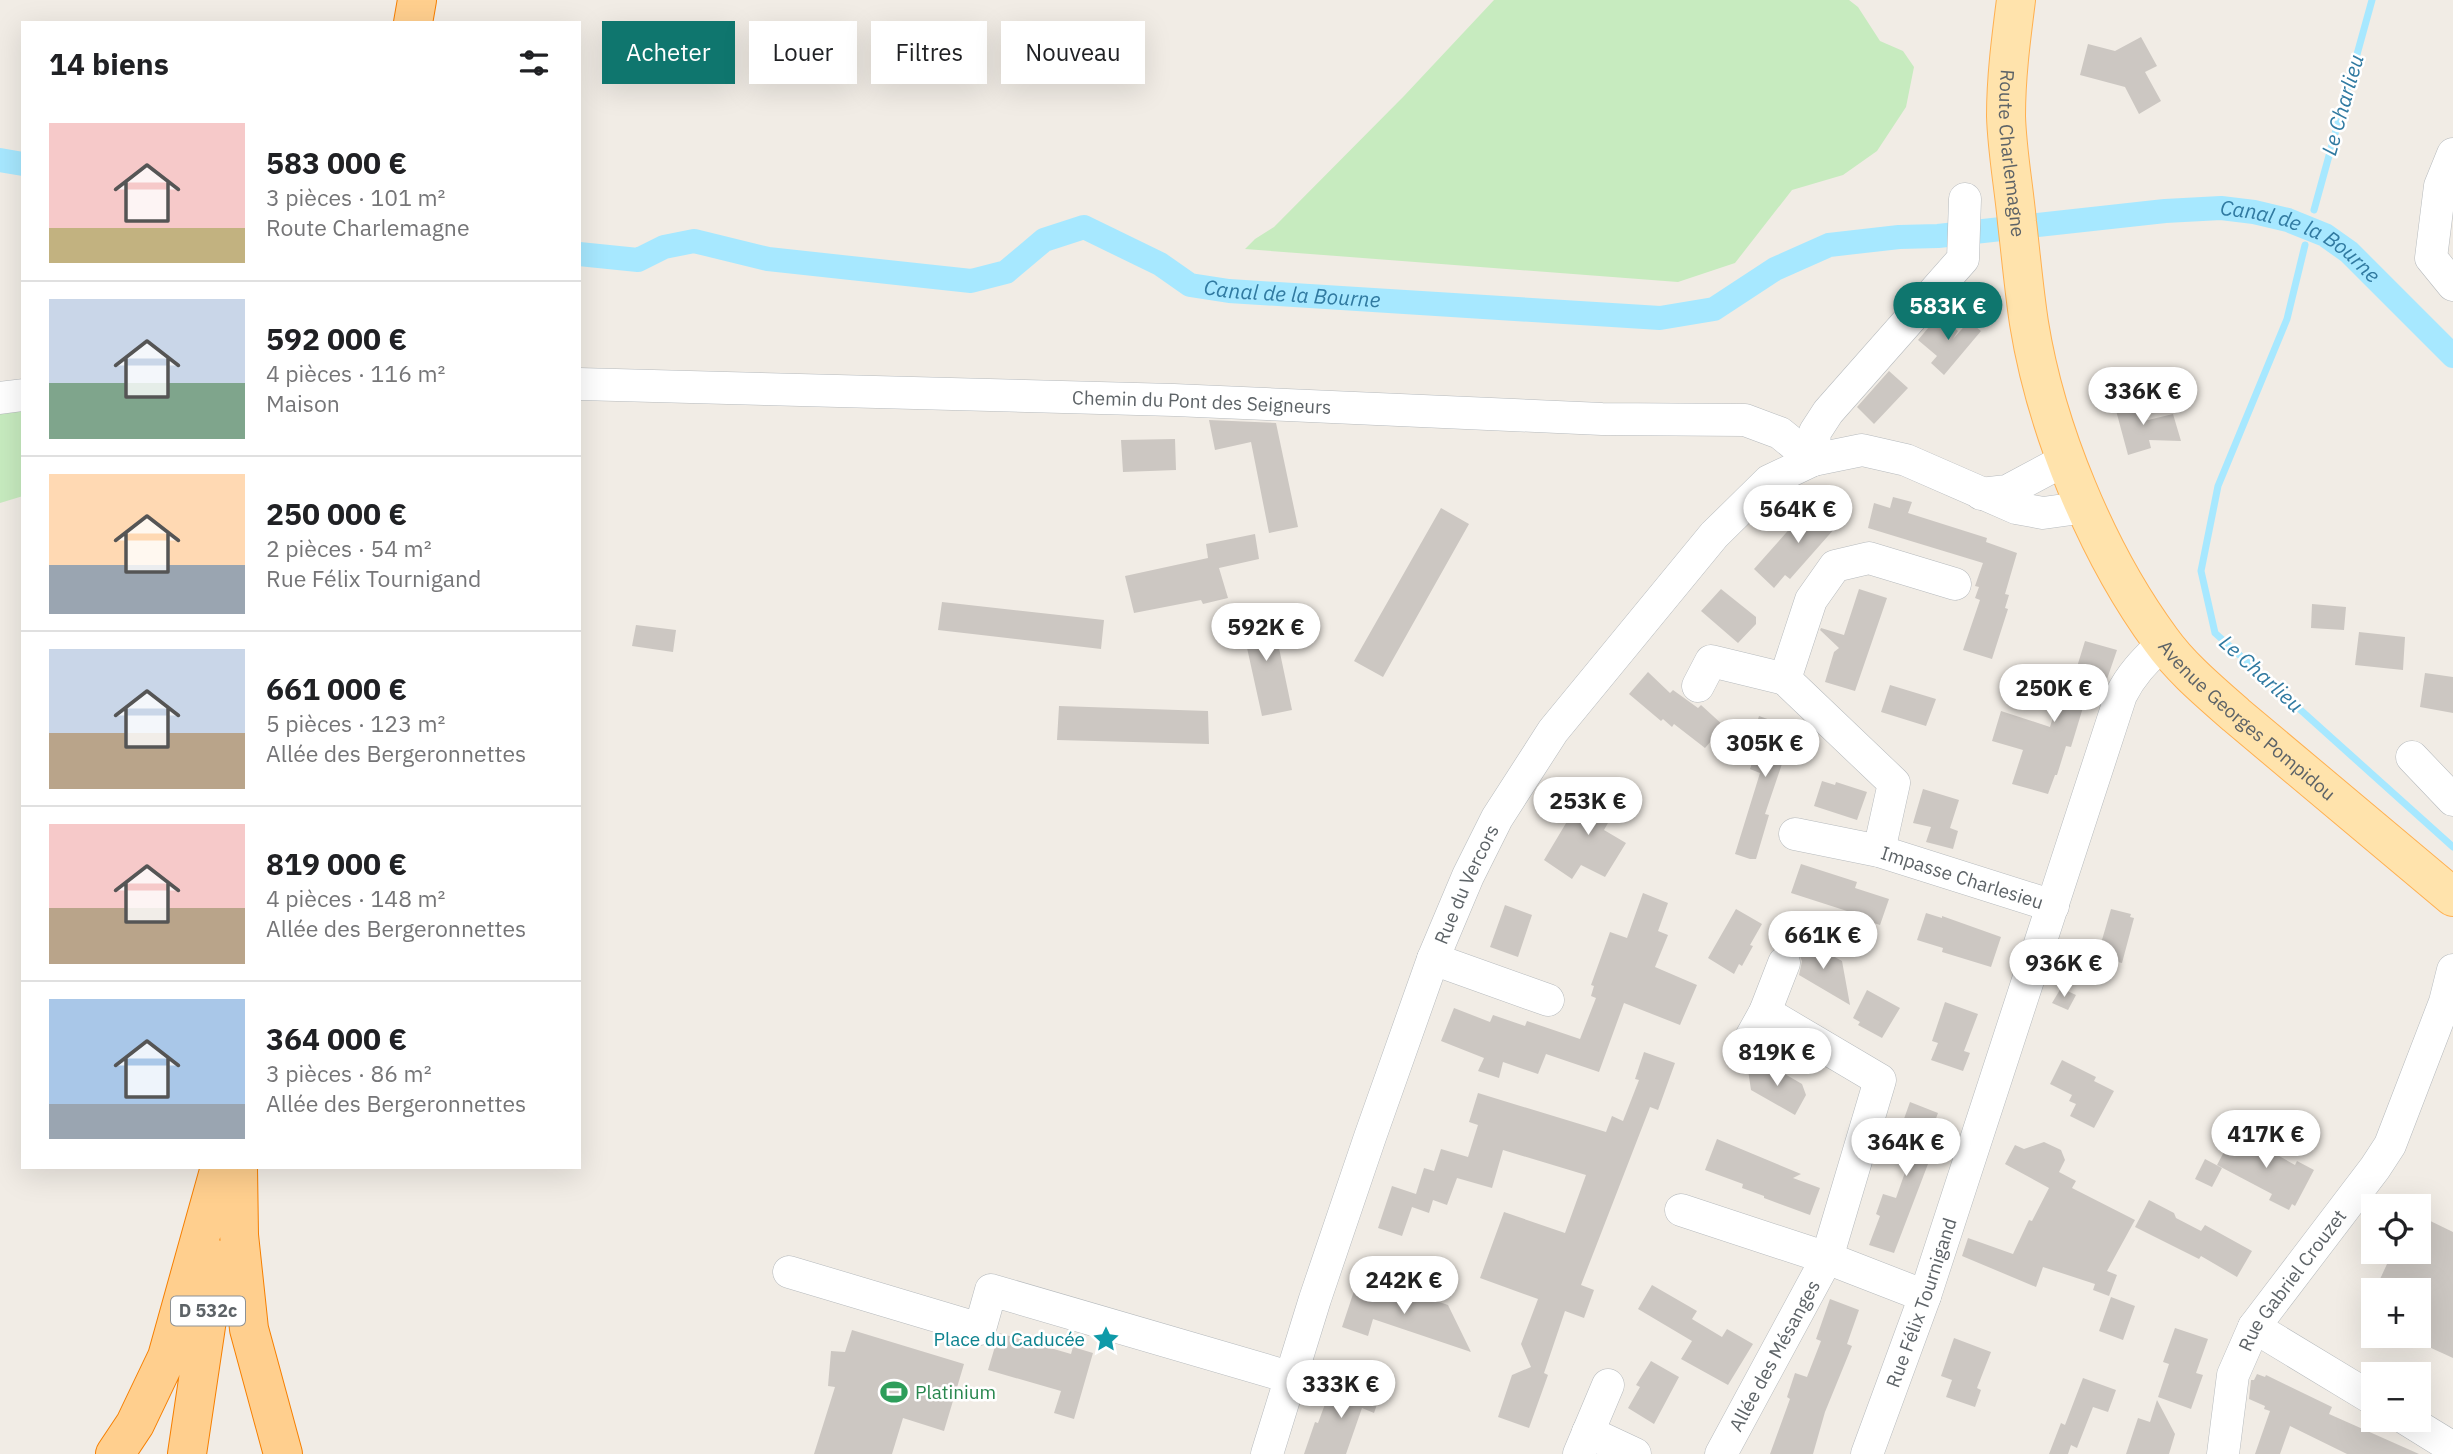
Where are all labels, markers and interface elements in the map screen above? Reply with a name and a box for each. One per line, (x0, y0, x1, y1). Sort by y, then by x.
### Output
chip: Acheter (602, 21, 735, 84)
chip: Louer (749, 21, 857, 84)
chip: Filtres (871, 21, 987, 84)
chip: Nouveau (1001, 21, 1145, 84)
text: 14 biens (49, 44, 169, 83)
icon: filters (515, 44, 553, 82)
water label: Le Charlieu (2314, 51, 2370, 158)
street label: Route Charlemagne (1994, 69, 2031, 238)
text: 583 000 € (266, 143, 407, 182)
icon: home (105, 151, 189, 235)
text: 3 pièces · 101 m² (266, 182, 445, 212)
water label: Canal de la Bourne (2219, 193, 2387, 289)
text: Route Charlemagne (266, 212, 470, 242)
water label: Canal de la Bourne (1202, 272, 1381, 313)
pin: 583K € (1891, 282, 2005, 342)
text: 583K € (1909, 290, 1987, 320)
text: 592 000 € (266, 319, 407, 358)
icon: home (105, 327, 189, 411)
text: 4 pièces · 116 m² (266, 358, 445, 388)
pin: 336K € (2086, 368, 2200, 427)
text: 336K € (2104, 375, 2182, 405)
street label: Chemin du Pont des Seigneurs (1072, 385, 1332, 419)
text: Maison (266, 388, 340, 418)
pin: 564K € (1741, 486, 1855, 545)
text: 564K € (1759, 493, 1837, 523)
text: 250 000 € (266, 494, 407, 533)
icon: home (105, 502, 189, 586)
text: 2 pièces · 54 m² (266, 533, 432, 563)
text: Rue Félix Tournigand (266, 563, 481, 593)
pin: 592K € (1209, 604, 1323, 663)
text: 592K € (1227, 611, 1305, 641)
water label: Le Charlieu (2214, 628, 2310, 718)
street label: Avenue Georges Pompidou (2153, 635, 2341, 805)
pin: 250K € (1997, 664, 2111, 724)
text: 661 000 € (266, 669, 407, 708)
text: 250K € (2015, 672, 2093, 702)
icon: home (105, 677, 189, 761)
text: 5 pièces · 123 m² (266, 708, 445, 738)
pin: 305K € (1708, 720, 1822, 779)
text: 305K € (1726, 727, 1804, 757)
text: Allée des Bergeronnettes (266, 738, 526, 768)
pin: 253K € (1531, 778, 1645, 837)
text: 253K € (1549, 785, 1627, 815)
street label: Rue du Vercors (1429, 820, 1504, 948)
street label: Impasse Charlesieu (1878, 840, 2047, 914)
text: 819 000 € (266, 844, 407, 883)
icon: home (105, 852, 189, 936)
text: 4 pièces · 148 m² (266, 883, 445, 913)
pin: 661K € (1766, 912, 1880, 971)
text: Allée des Bergeronnettes (266, 913, 526, 943)
text: 661K € (1784, 919, 1862, 949)
pin: 936K € (2007, 940, 2121, 999)
text: 936K € (2025, 947, 2103, 977)
text: 364 000 € (266, 1019, 407, 1058)
icon: home (105, 1027, 189, 1111)
pin: 819K € (1720, 1028, 1834, 1088)
text: 819K € (1738, 1036, 1816, 1066)
text: 3 pièces · 86 m² (266, 1058, 432, 1088)
text: Allée des Bergeronnettes (266, 1088, 526, 1118)
pin: 417K € (2209, 1110, 2323, 1170)
pin: 364K € (1849, 1118, 1963, 1178)
text: 417K € (2227, 1118, 2305, 1148)
text: 364K € (1867, 1126, 1945, 1156)
map controls (2361, 1194, 2431, 1432)
button: locate (2361, 1194, 2431, 1264)
street label: Rue Gabriel Crouzet (2233, 1204, 2351, 1355)
street label: Rue Félix Tournigand (1881, 1215, 1962, 1391)
pin: 242K € (1347, 1256, 1461, 1316)
text: 242K € (1365, 1264, 1443, 1294)
street label: Allée des Mésanges (1724, 1276, 1825, 1435)
button: + (2361, 1278, 2431, 1348)
road number: D 532c (171, 1296, 245, 1326)
place icon: Place du Caducée (1091, 1324, 1121, 1354)
place label: Place du Caducée (933, 1327, 1085, 1351)
pin: 333K € (1284, 1360, 1398, 1420)
button: − (2361, 1362, 2431, 1432)
text: 333K € (1302, 1368, 1380, 1398)
sports icon: Platinium (879, 1377, 909, 1407)
place label: Platinium (915, 1380, 996, 1404)

